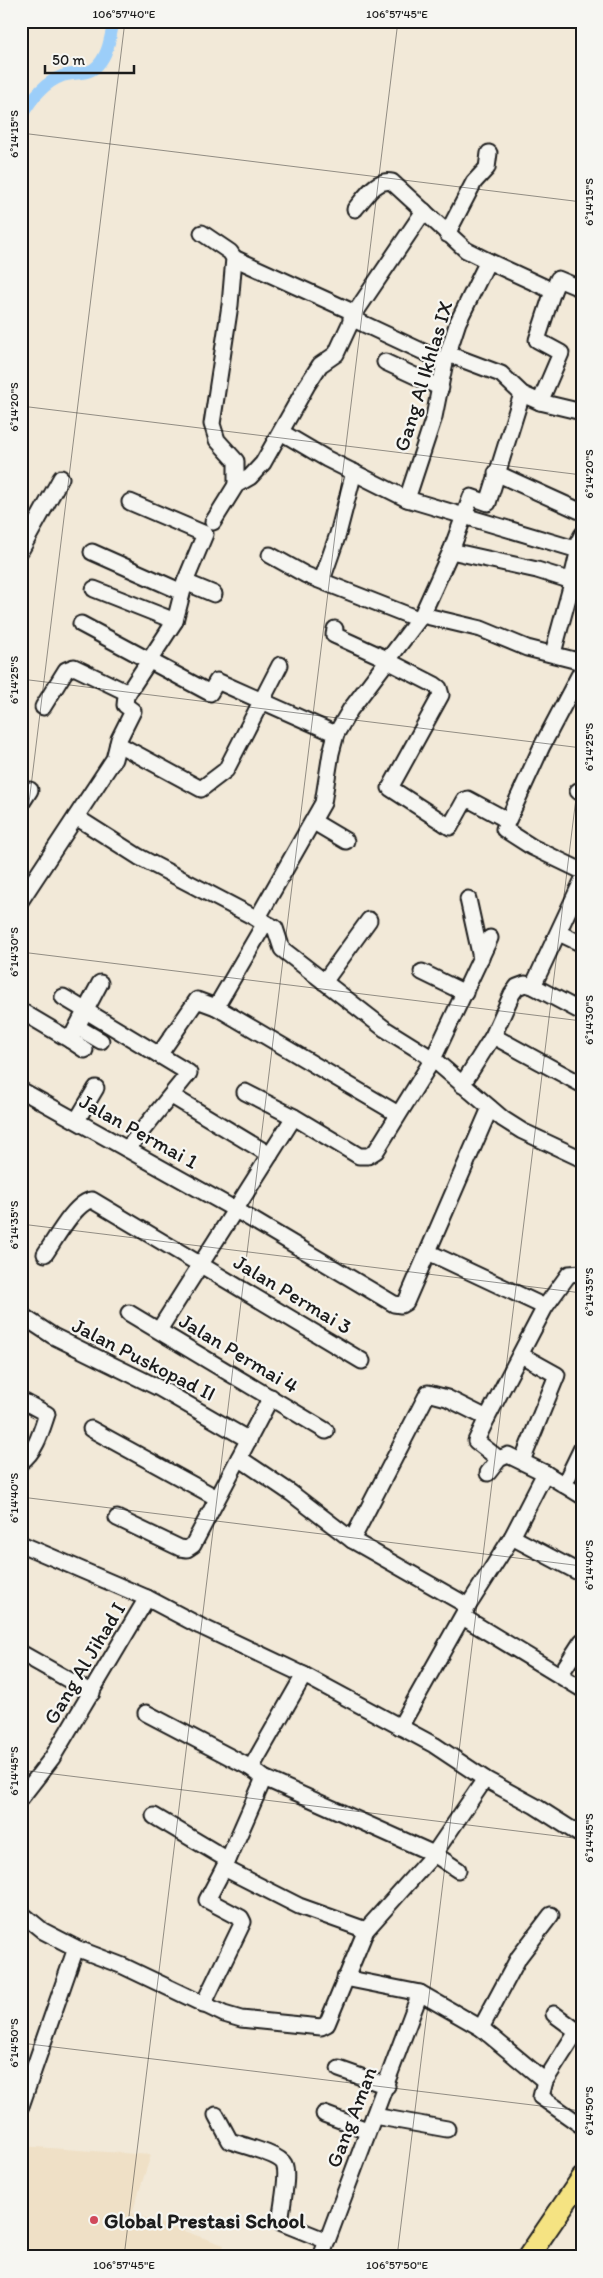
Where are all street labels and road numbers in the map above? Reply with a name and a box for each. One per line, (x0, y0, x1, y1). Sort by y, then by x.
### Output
street label: Gang Al Ikhlas IX (388, 297, 458, 454)
street label: Jalan Permai 1 (75, 1088, 203, 1174)
street label: Jalan Permai 3 (229, 1249, 357, 1339)
street label: Jalan Permai 4 (175, 1308, 303, 1399)
street label: Jalan Puskopad II (68, 1312, 220, 1406)
street label: Gang Al Jihad I (38, 1597, 130, 1729)
street label: Gang Aman (320, 2063, 382, 2171)

